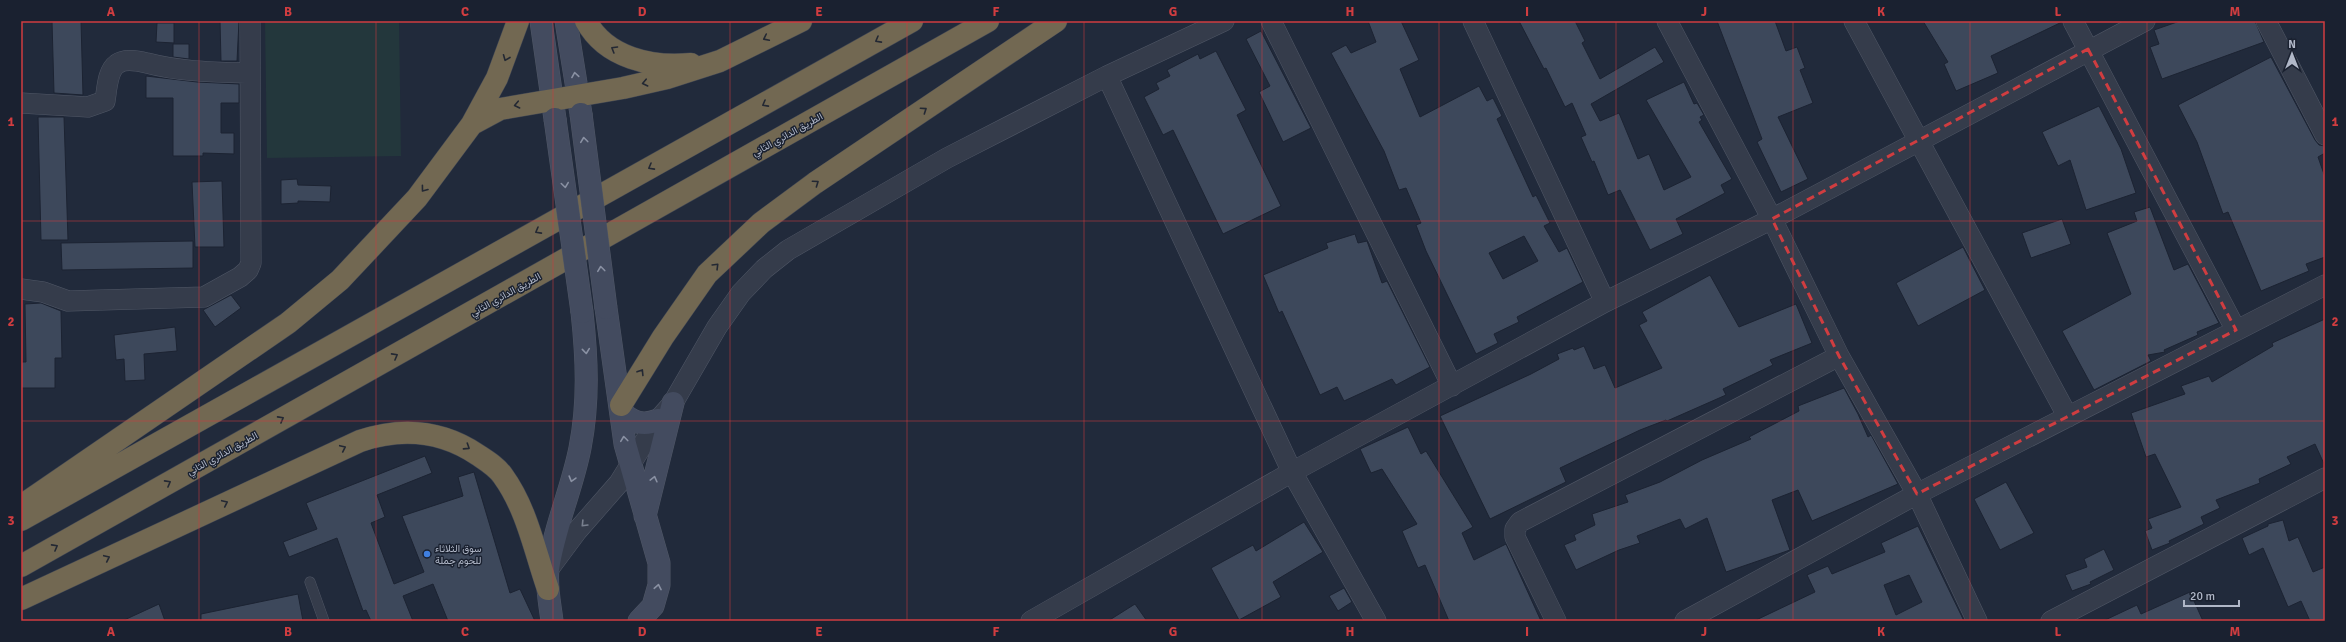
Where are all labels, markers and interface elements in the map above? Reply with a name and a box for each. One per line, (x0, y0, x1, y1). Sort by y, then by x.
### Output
text: A (107, 4, 116, 20)
text: B (284, 4, 292, 20)
text: C (461, 4, 469, 20)
text: D (638, 4, 647, 20)
text: E (815, 4, 823, 20)
text: F (993, 4, 1000, 20)
text: G (1169, 4, 1177, 20)
text: H (1346, 4, 1354, 20)
text: I (1525, 4, 1529, 20)
text: J (1701, 4, 1707, 20)
text: K (1877, 4, 1885, 20)
text: L (2055, 4, 2062, 20)
text: M (2230, 4, 2241, 20)
one-way arrow (763, 33, 771, 41)
north arrow (2272, 34, 2312, 74)
one-way arrow (875, 35, 882, 43)
text: N (2288, 38, 2296, 51)
one-way arrow (611, 47, 618, 54)
one-way arrow (502, 54, 510, 61)
one-way arrow (571, 72, 580, 78)
one-way arrow (642, 79, 648, 87)
one-way arrow (762, 99, 769, 106)
one-way arrow (514, 101, 520, 109)
one-way arrow (919, 108, 926, 115)
street label: الطريق الدائري الثاني (750, 111, 826, 161)
text: 1 (7, 114, 15, 130)
text: 1 (2331, 114, 2339, 130)
one-way arrow (580, 137, 589, 143)
one-way arrow (648, 163, 655, 170)
one-way arrow (811, 181, 818, 188)
one-way arrow (560, 182, 569, 188)
one-way arrow (422, 185, 429, 192)
one-way arrow (535, 226, 542, 233)
one-way arrow (711, 263, 719, 271)
one-way arrow (597, 266, 606, 272)
street label: الطريق الدائري الثاني (468, 271, 544, 321)
text: 2 (7, 314, 15, 330)
text: 2 (2331, 314, 2339, 330)
one-way arrow (582, 347, 591, 354)
one-way arrow (391, 353, 398, 360)
one-way arrow (636, 369, 644, 376)
one-way arrow (277, 417, 285, 424)
street label: الطريق الدائري الثاني (185, 430, 261, 480)
one-way arrow (620, 436, 629, 442)
one-way arrow (463, 442, 470, 450)
one-way arrow (339, 445, 346, 453)
one-way arrow (568, 475, 577, 482)
one-way arrow (650, 476, 658, 482)
one-way arrow (164, 481, 171, 488)
one-way arrow (221, 500, 228, 508)
text: 3 (7, 513, 15, 529)
text: 3 (2331, 513, 2339, 529)
one-way arrow (581, 519, 589, 527)
place label: سوق الثلاثاء للحوم جملة (435, 543, 482, 567)
one-way arrow (51, 544, 58, 552)
marker: سوق الثلاثاء للحوم جملة (422, 549, 432, 559)
one-way arrow (103, 555, 110, 563)
scale bar (2184, 582, 2239, 608)
one-way arrow (653, 584, 662, 590)
text: 20 m (2190, 589, 2215, 604)
text: A (107, 624, 116, 640)
text: B (284, 624, 292, 640)
text: C (461, 624, 469, 640)
text: D (638, 624, 647, 640)
text: E (815, 624, 823, 640)
text: F (993, 624, 1000, 640)
text: G (1169, 624, 1177, 640)
text: H (1346, 624, 1354, 640)
text: I (1525, 624, 1529, 640)
text: J (1701, 624, 1707, 640)
text: K (1877, 624, 1885, 640)
text: L (2055, 624, 2062, 640)
text: M (2230, 624, 2241, 640)

